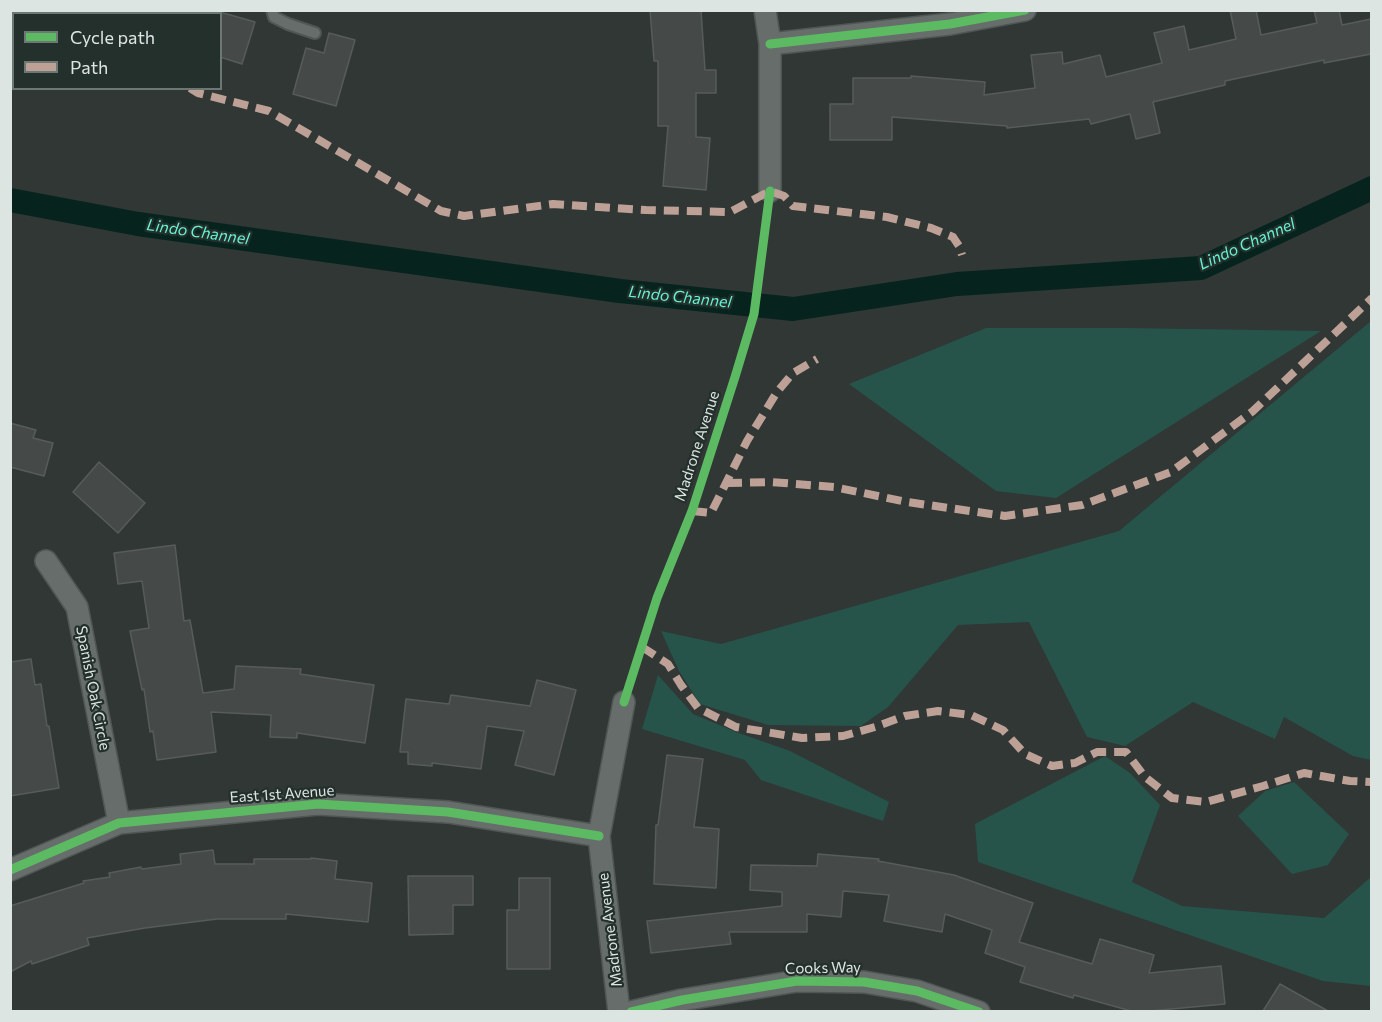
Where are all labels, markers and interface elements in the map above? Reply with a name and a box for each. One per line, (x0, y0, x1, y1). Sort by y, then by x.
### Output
legend (12, 12, 222, 90)
text: Cycle path (70, 26, 155, 48)
text: Path (70, 56, 108, 78)
water label: Lindo Channel (1196, 214, 1298, 274)
water label: Lindo Channel (145, 215, 251, 249)
water label: Lindo Channel (627, 282, 733, 312)
street label: Madrone Avenue (671, 389, 723, 503)
street label: Spanish Oak Circle (72, 624, 114, 752)
street label: East 1st Avenue (229, 781, 335, 807)
street label: Madrone Avenue (594, 872, 626, 988)
street label: Cooks Way (785, 958, 861, 978)

